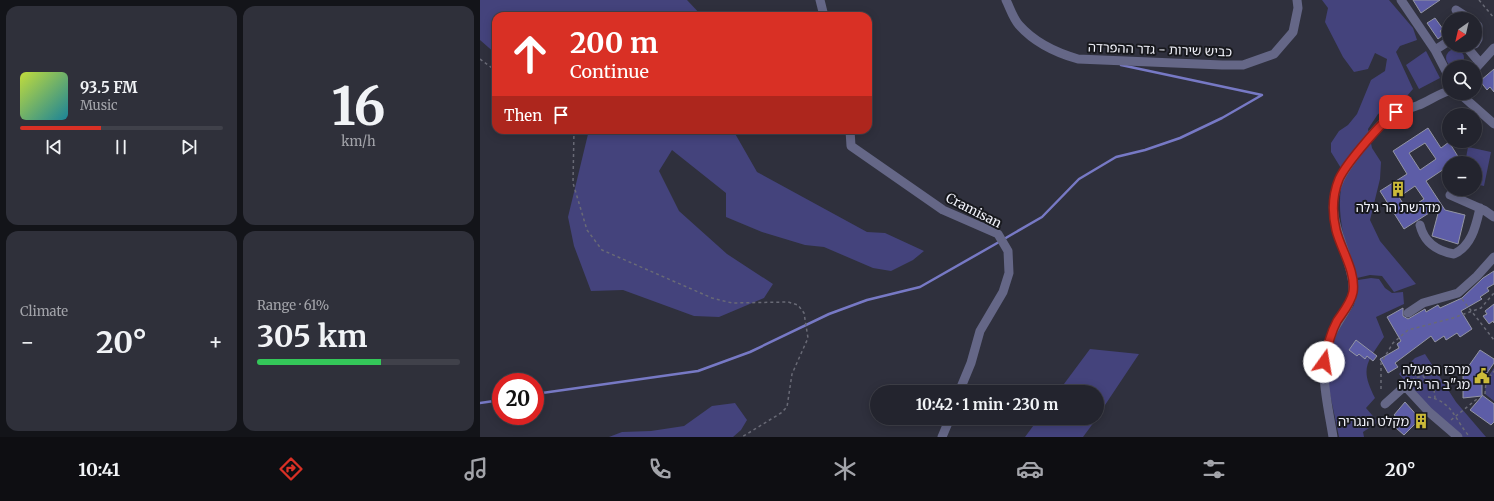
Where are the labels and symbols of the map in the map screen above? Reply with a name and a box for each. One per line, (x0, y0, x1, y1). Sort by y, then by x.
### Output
north arrow (1442, 12, 1482, 52)
street label: כביש שירות - גדר ההפרדה (1088, 38, 1233, 61)
pin (1379, 95, 1413, 129)
building icon: מדרשת הר גילה (1389, 180, 1407, 198)
street label: Cramisan (943, 189, 1005, 232)
place label: מדרשת הר גילה (1356, 199, 1441, 216)
position arrow (1303, 341, 1345, 383)
place label: מרכז הפעלה מג"ב הר גילה (1398, 361, 1470, 393)
public building icon: מרכז הפעלה מג"ב הר גילה (1473, 367, 1491, 385)
speed limit sign: 20 (492, 373, 544, 425)
building icon: מקלט הנגריה (1412, 412, 1430, 430)
place label: מקלט הנגריה (1338, 413, 1409, 430)

